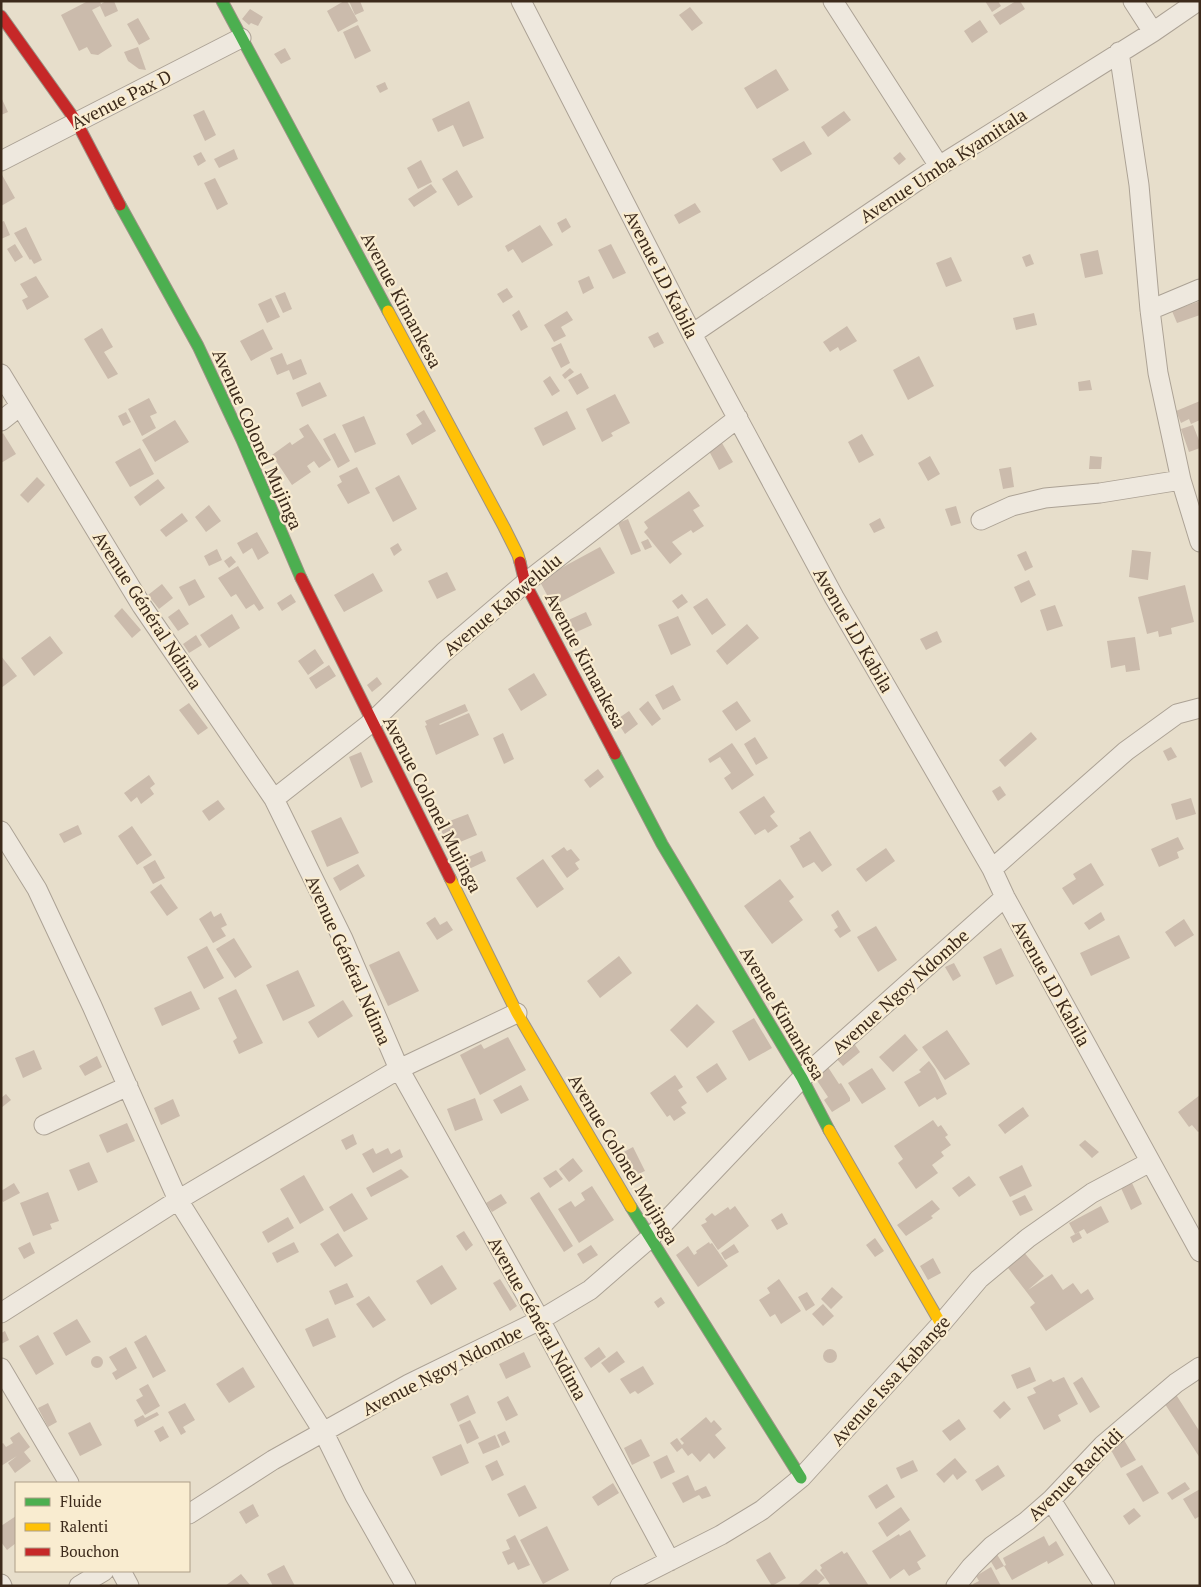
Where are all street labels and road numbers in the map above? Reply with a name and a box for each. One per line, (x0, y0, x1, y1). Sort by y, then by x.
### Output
street label: Avenue Pax D (67, 63, 175, 135)
street label: Avenue Umba Kyamitala (855, 102, 1031, 228)
street label: Avenue LD Kabila (619, 206, 705, 342)
street label: Avenue Kimankesa (356, 228, 448, 372)
street label: Avenue Colonel Mujinga (207, 345, 309, 533)
street label: Avenue Général Ndima (88, 527, 208, 693)
street label: Avenue Kabwelulu (438, 548, 566, 660)
street label: Avenue LD Kabila (808, 563, 900, 697)
street label: Avenue Kimankesa (540, 588, 632, 732)
street label: Avenue Colonel Mujinga (378, 712, 488, 896)
street label: Avenue Général Ndima (301, 871, 397, 1049)
street label: Avenue LD Kabila (1007, 916, 1097, 1050)
street label: Avenue Ngoy Ndombe (826, 923, 974, 1059)
street label: Avenue Kimankesa (735, 942, 831, 1084)
street label: Avenue Colonel Mujinga (563, 1069, 685, 1249)
street label: Avenue Général Ndima (483, 1232, 593, 1404)
street label: Avenue Issa Kabange (825, 1310, 955, 1450)
street label: Avenue Ngoy Ndombe (358, 1319, 526, 1421)
street label: Avenue Rachidi (1022, 1422, 1128, 1526)

